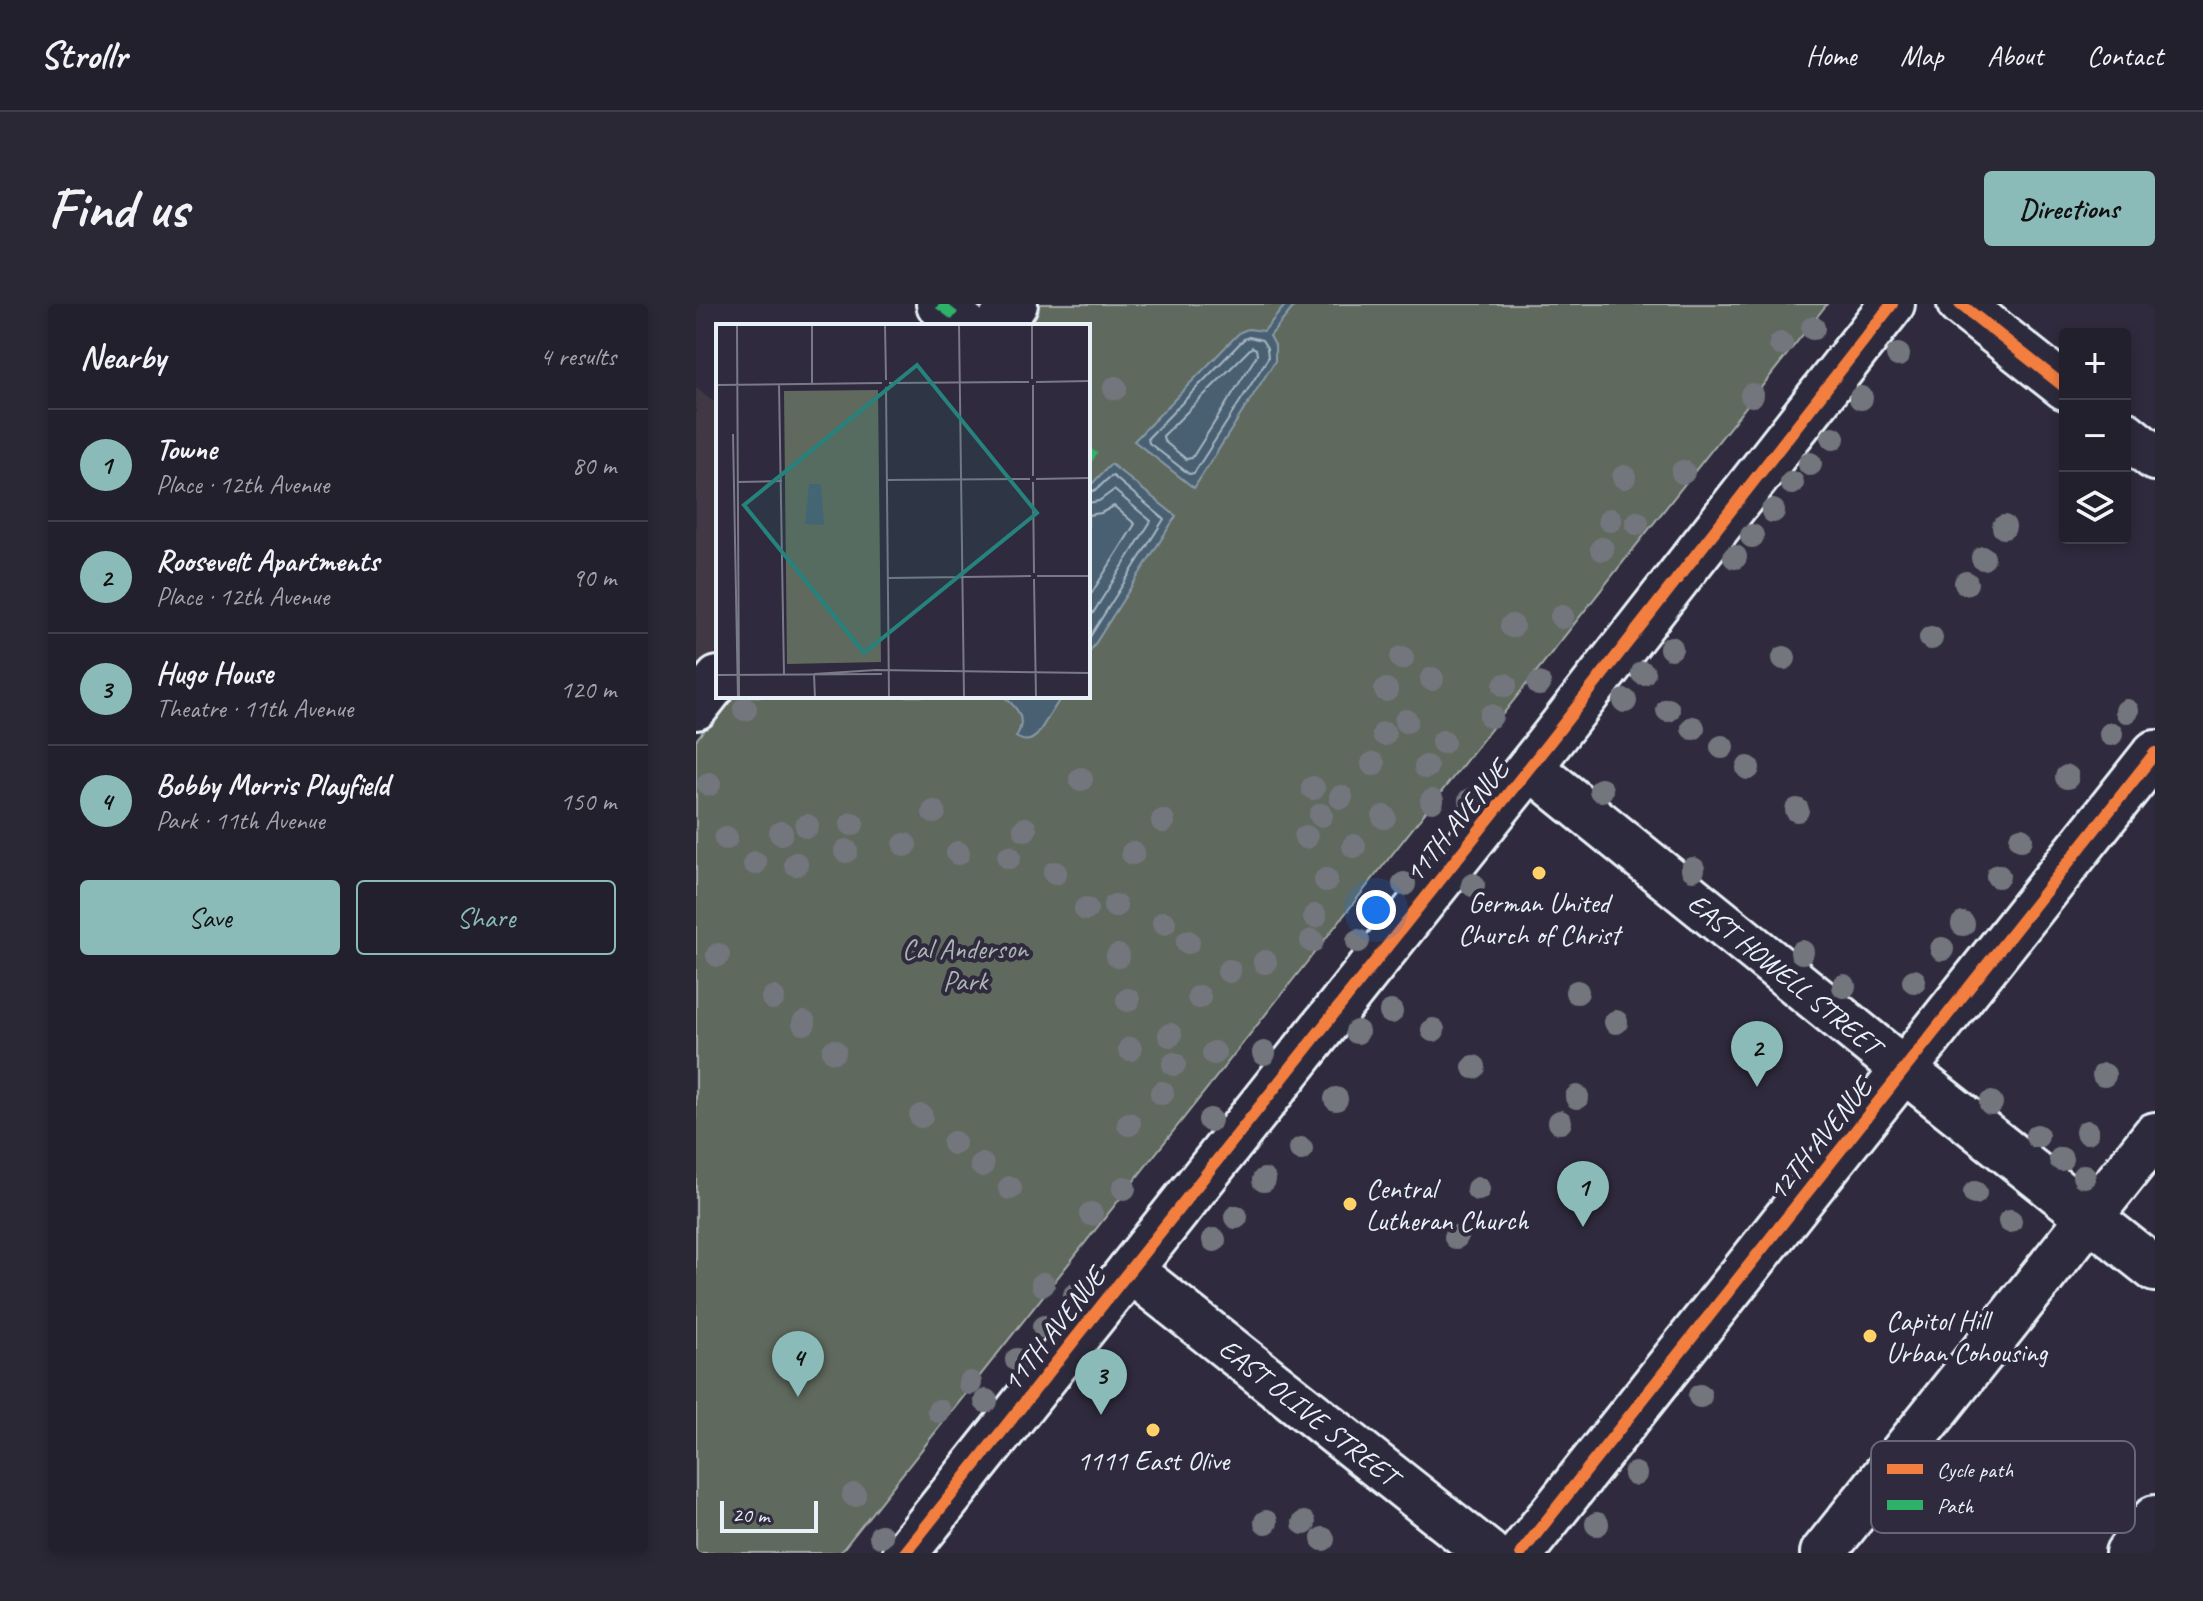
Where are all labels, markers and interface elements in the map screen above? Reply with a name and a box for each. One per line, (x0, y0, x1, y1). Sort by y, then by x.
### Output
text: Strollr (40, 32, 127, 79)
text: Home (1806, 38, 1856, 73)
text: Map (1900, 38, 1943, 73)
text: About (1987, 38, 2043, 73)
text: Contact (2087, 38, 2163, 73)
button: Directions (1984, 171, 2155, 246)
text: Find us (48, 173, 188, 244)
inset map (716, 324, 1090, 698)
map controls (2059, 328, 2131, 544)
button: + (2059, 328, 2131, 400)
text: Nearby (80, 335, 166, 378)
text: 4 results (540, 340, 616, 373)
button: − (2059, 400, 2131, 472)
text: Towne (156, 430, 217, 468)
text: 1 (100, 449, 112, 482)
text: 80 m (572, 449, 616, 482)
text: Place · 12th Avenue (156, 468, 329, 501)
button: layers (2059, 472, 2131, 544)
text: Roosevelt Apartments (156, 542, 379, 580)
text: 2 (100, 561, 112, 594)
text: 90 m (572, 561, 616, 594)
text: Place · 12th Avenue (156, 580, 329, 613)
text: Hugo House (156, 654, 273, 692)
text: 3 (100, 673, 112, 706)
text: 120 m (560, 673, 616, 706)
text: Theatre · 11th Avenue (156, 692, 353, 725)
street label: 11TH AVENUE (1396, 751, 1518, 890)
text: Bobby Morris Playfield (156, 766, 389, 804)
text: 4 (100, 785, 112, 818)
text: 150 m (560, 785, 616, 818)
text: Park · 11th Avenue (156, 804, 325, 837)
marker: German United Church of Christ (1530, 864, 1548, 882)
button: Save (80, 880, 340, 955)
button: Share (356, 880, 616, 955)
place label: German United Church of Christ (1458, 885, 1624, 952)
street label: EAST HOWELL STREET (1681, 885, 1893, 1066)
your location (1356, 890, 1396, 930)
park label: Cal Anderson Park (902, 931, 1029, 998)
pin: 2 (1731, 1021, 1783, 1087)
street label: 12TH AVENUE (1759, 1069, 1881, 1208)
pin: 1 (1557, 1161, 1609, 1227)
place label: Central Lutheran Church (1366, 1171, 1529, 1238)
marker: Central Lutheran Church (1341, 1195, 1359, 1213)
street label: 11TH AVENUE (994, 1258, 1115, 1398)
place label: Capitol Hill Urban Cohousing (1886, 1303, 2048, 1370)
marker: Capitol Hill Urban Cohousing (1861, 1327, 1879, 1345)
pin: 4 (772, 1331, 824, 1397)
street label: EAST OLIVE STREET (1212, 1331, 1410, 1497)
pin: 3 (1075, 1349, 1127, 1415)
marker: 1111 East Olive (1144, 1421, 1162, 1439)
legend (1871, 1441, 2135, 1533)
place label: 1111 East Olive (1077, 1443, 1231, 1478)
text: Cycle path (1937, 1456, 2014, 1484)
text: Path (1937, 1492, 1974, 1520)
scale bar (720, 1497, 818, 1533)
text: 20 m (732, 1501, 769, 1529)

